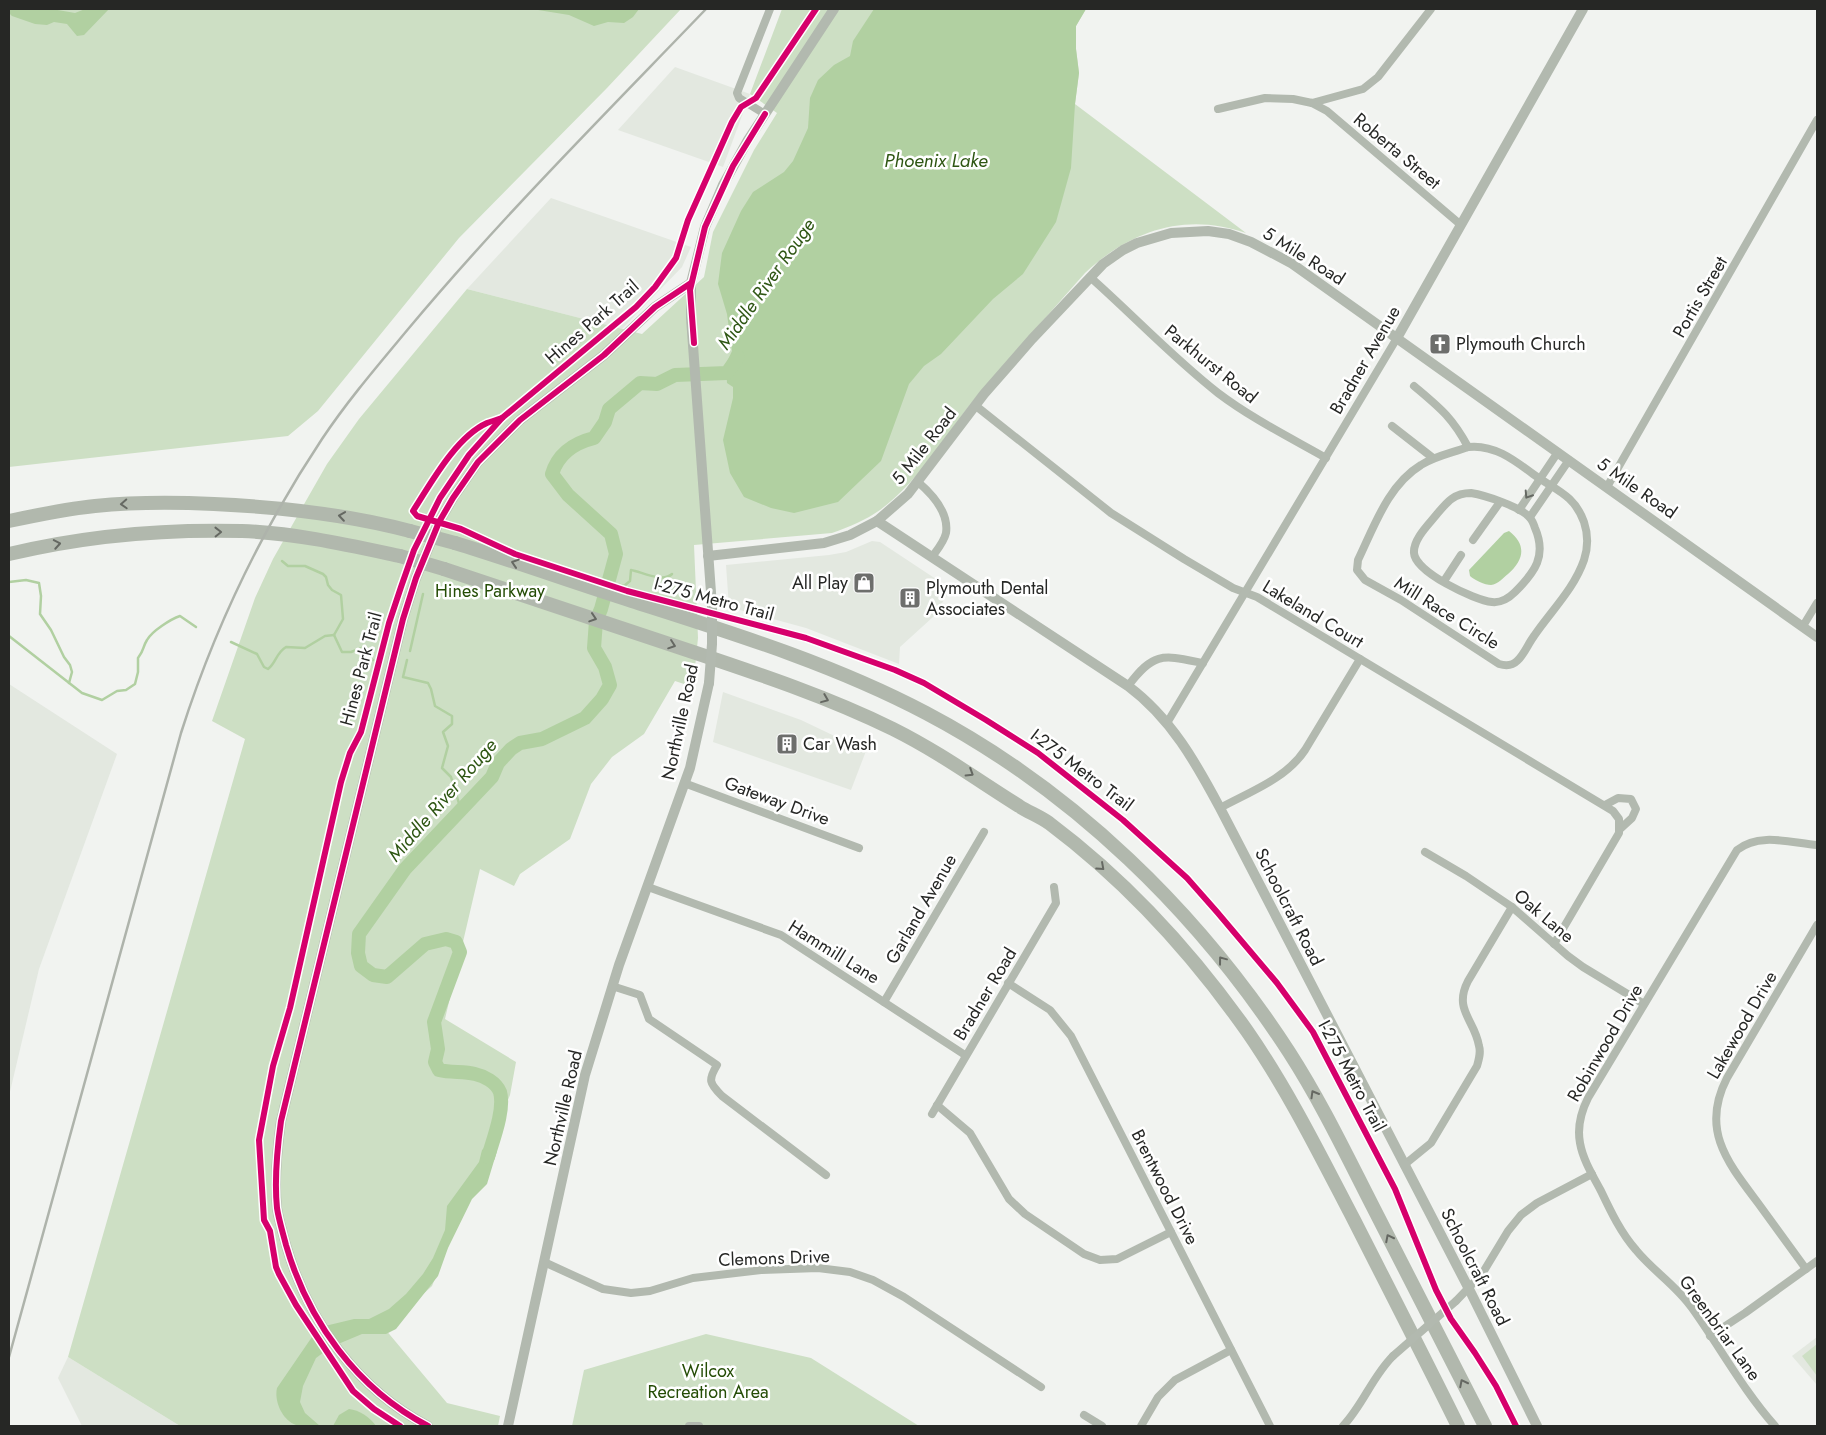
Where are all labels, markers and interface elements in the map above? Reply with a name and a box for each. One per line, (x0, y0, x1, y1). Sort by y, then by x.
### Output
street label: Roberta Street (1348, 107, 1447, 196)
water label: Phoenix Lake (884, 147, 988, 174)
water label: Middle River Rouge (711, 212, 822, 355)
street label: 5 Mile Road (1258, 220, 1350, 292)
street label: Portis Street (1666, 251, 1734, 342)
street label: Hines Park Trail (539, 274, 645, 370)
street label: Bradner Avenue (1323, 301, 1407, 419)
street label: Parkhurst Road (1159, 318, 1263, 410)
place label: Plymouth Church (1456, 331, 1586, 357)
church icon: Plymouth Church (1428, 332, 1452, 356)
street label: 5 Mile Road (885, 402, 963, 490)
street label: 5 Mile Road (1592, 451, 1682, 525)
one-way arrow (1525, 489, 1534, 499)
one-way arrow (120, 499, 128, 510)
one-way arrow (337, 512, 346, 522)
one-way arrow (215, 527, 223, 537)
one-way arrow (52, 540, 61, 550)
one-way arrow (512, 559, 520, 569)
street label: I-275 Metro Trail (651, 570, 777, 628)
place label: All Play (792, 570, 848, 596)
street label: Mill Race Circle (1389, 570, 1505, 656)
shop icon: All Play (852, 571, 876, 595)
street label: Lakeland Court (1258, 574, 1369, 655)
place label: Plymouth Dental Associates (926, 575, 1049, 622)
park label: Hines Parkway (435, 578, 545, 604)
building icon: Plymouth Dental Associates (898, 586, 922, 610)
street label: Hines Park Trail (333, 609, 389, 729)
one-way arrow (588, 613, 597, 623)
one-way arrow (667, 639, 676, 649)
street label: Northville Road (655, 662, 705, 782)
one-way arrow (820, 692, 829, 703)
street label: I-275 Metro Trail (1025, 723, 1139, 817)
place label: Car Wash (803, 731, 877, 757)
water label: Middle River Rouge (381, 732, 503, 867)
building icon: Car Wash (775, 732, 799, 756)
one-way arrow (964, 766, 973, 776)
street label: Gateway Drive (721, 770, 833, 832)
street label: Schoolcraft Road (1248, 844, 1330, 970)
street label: Garland Avenue (879, 849, 963, 969)
one-way arrow (1096, 861, 1105, 870)
street label: Oak Lane (1508, 883, 1580, 949)
street label: Hammill Lane (783, 914, 885, 990)
street label: Bradner Road (947, 943, 1023, 1045)
one-way arrow (1219, 956, 1228, 966)
street label: Lakewood Drive (1701, 966, 1783, 1084)
street label: Robinwood Drive (1561, 980, 1649, 1106)
street label: I-275 Metro Trail (1312, 1015, 1392, 1137)
street label: Northville Road (537, 1048, 589, 1168)
one-way arrow (1310, 1090, 1320, 1099)
street label: Brentwood Drive (1125, 1125, 1205, 1249)
street label: Schoolcraft Road (1434, 1204, 1516, 1330)
one-way arrow (1385, 1234, 1395, 1243)
street label: Clemons Drive (718, 1243, 830, 1273)
street label: Greenbriar Lane (1673, 1270, 1767, 1386)
park label: Wilcox Recreation Area (647, 1358, 769, 1405)
one-way arrow (1459, 1379, 1469, 1388)

